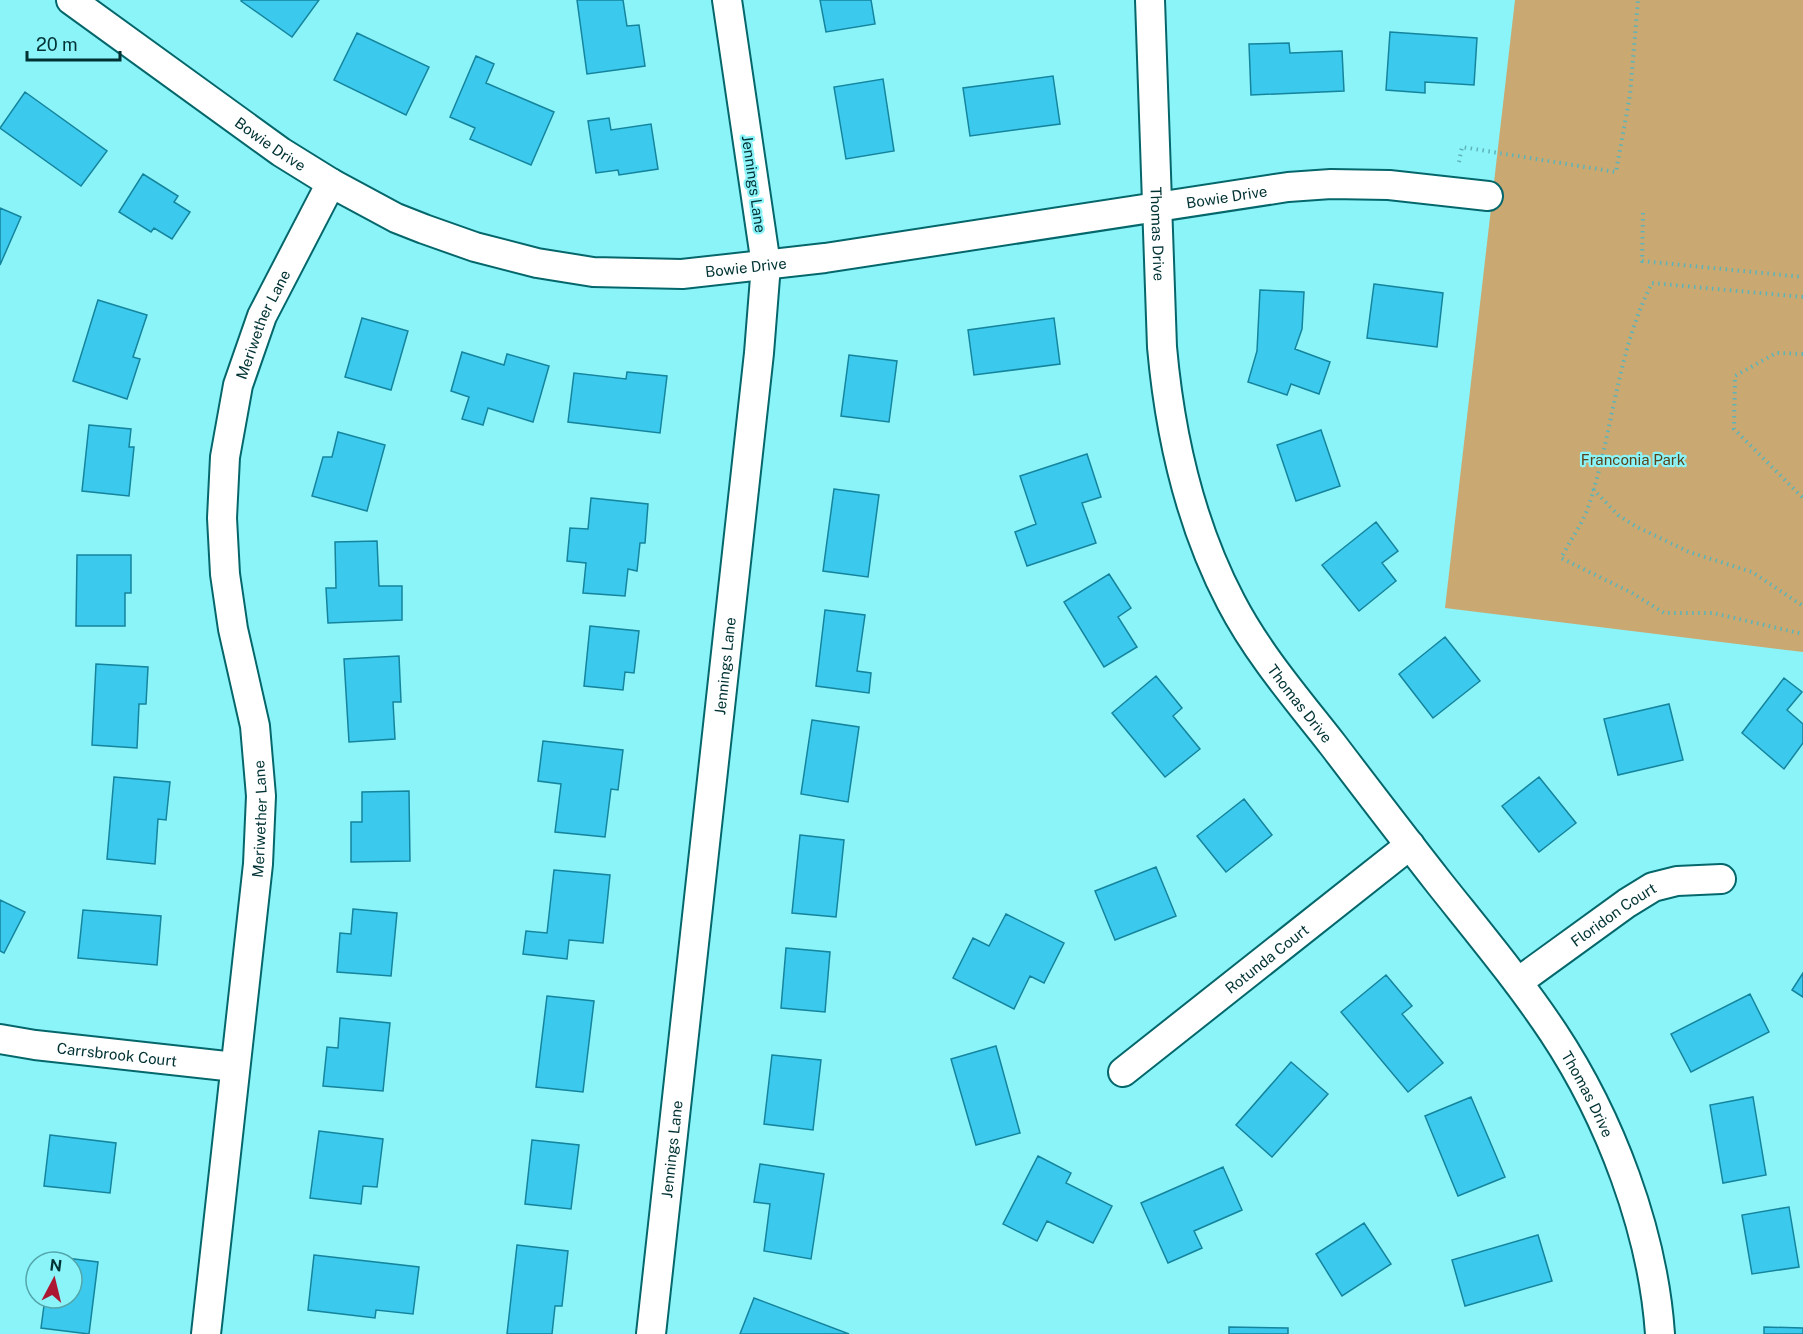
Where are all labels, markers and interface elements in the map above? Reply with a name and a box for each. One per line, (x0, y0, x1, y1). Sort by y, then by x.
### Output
scale bar (27, 24, 120, 62)
text: 20 m (36, 34, 78, 55)
street label: Bowie Drive (232, 113, 309, 174)
street label: Jennings Lane (739, 134, 769, 234)
street label: Bowie Drive (1185, 182, 1268, 211)
street label: Thomas Drive (1148, 186, 1168, 281)
street label: Bowie Drive (704, 254, 787, 280)
street label: Meriwether Lane (232, 267, 293, 381)
park label: Franconia Park (1581, 451, 1685, 468)
street label: Jennings Lane (711, 616, 738, 716)
street label: Thomas Drive (1265, 661, 1336, 746)
street label: Meriwether Lane (248, 760, 270, 878)
street label: Floridon Court (1567, 879, 1659, 950)
street label: Rotunda Court (1222, 920, 1312, 997)
street label: Carrsbrook Court (56, 1039, 178, 1069)
street label: Thomas Drive (1559, 1048, 1617, 1140)
street label: Jennings Lane (658, 1099, 685, 1199)
north arrow (24, 1250, 84, 1310)
text: N (48, 1255, 63, 1276)

